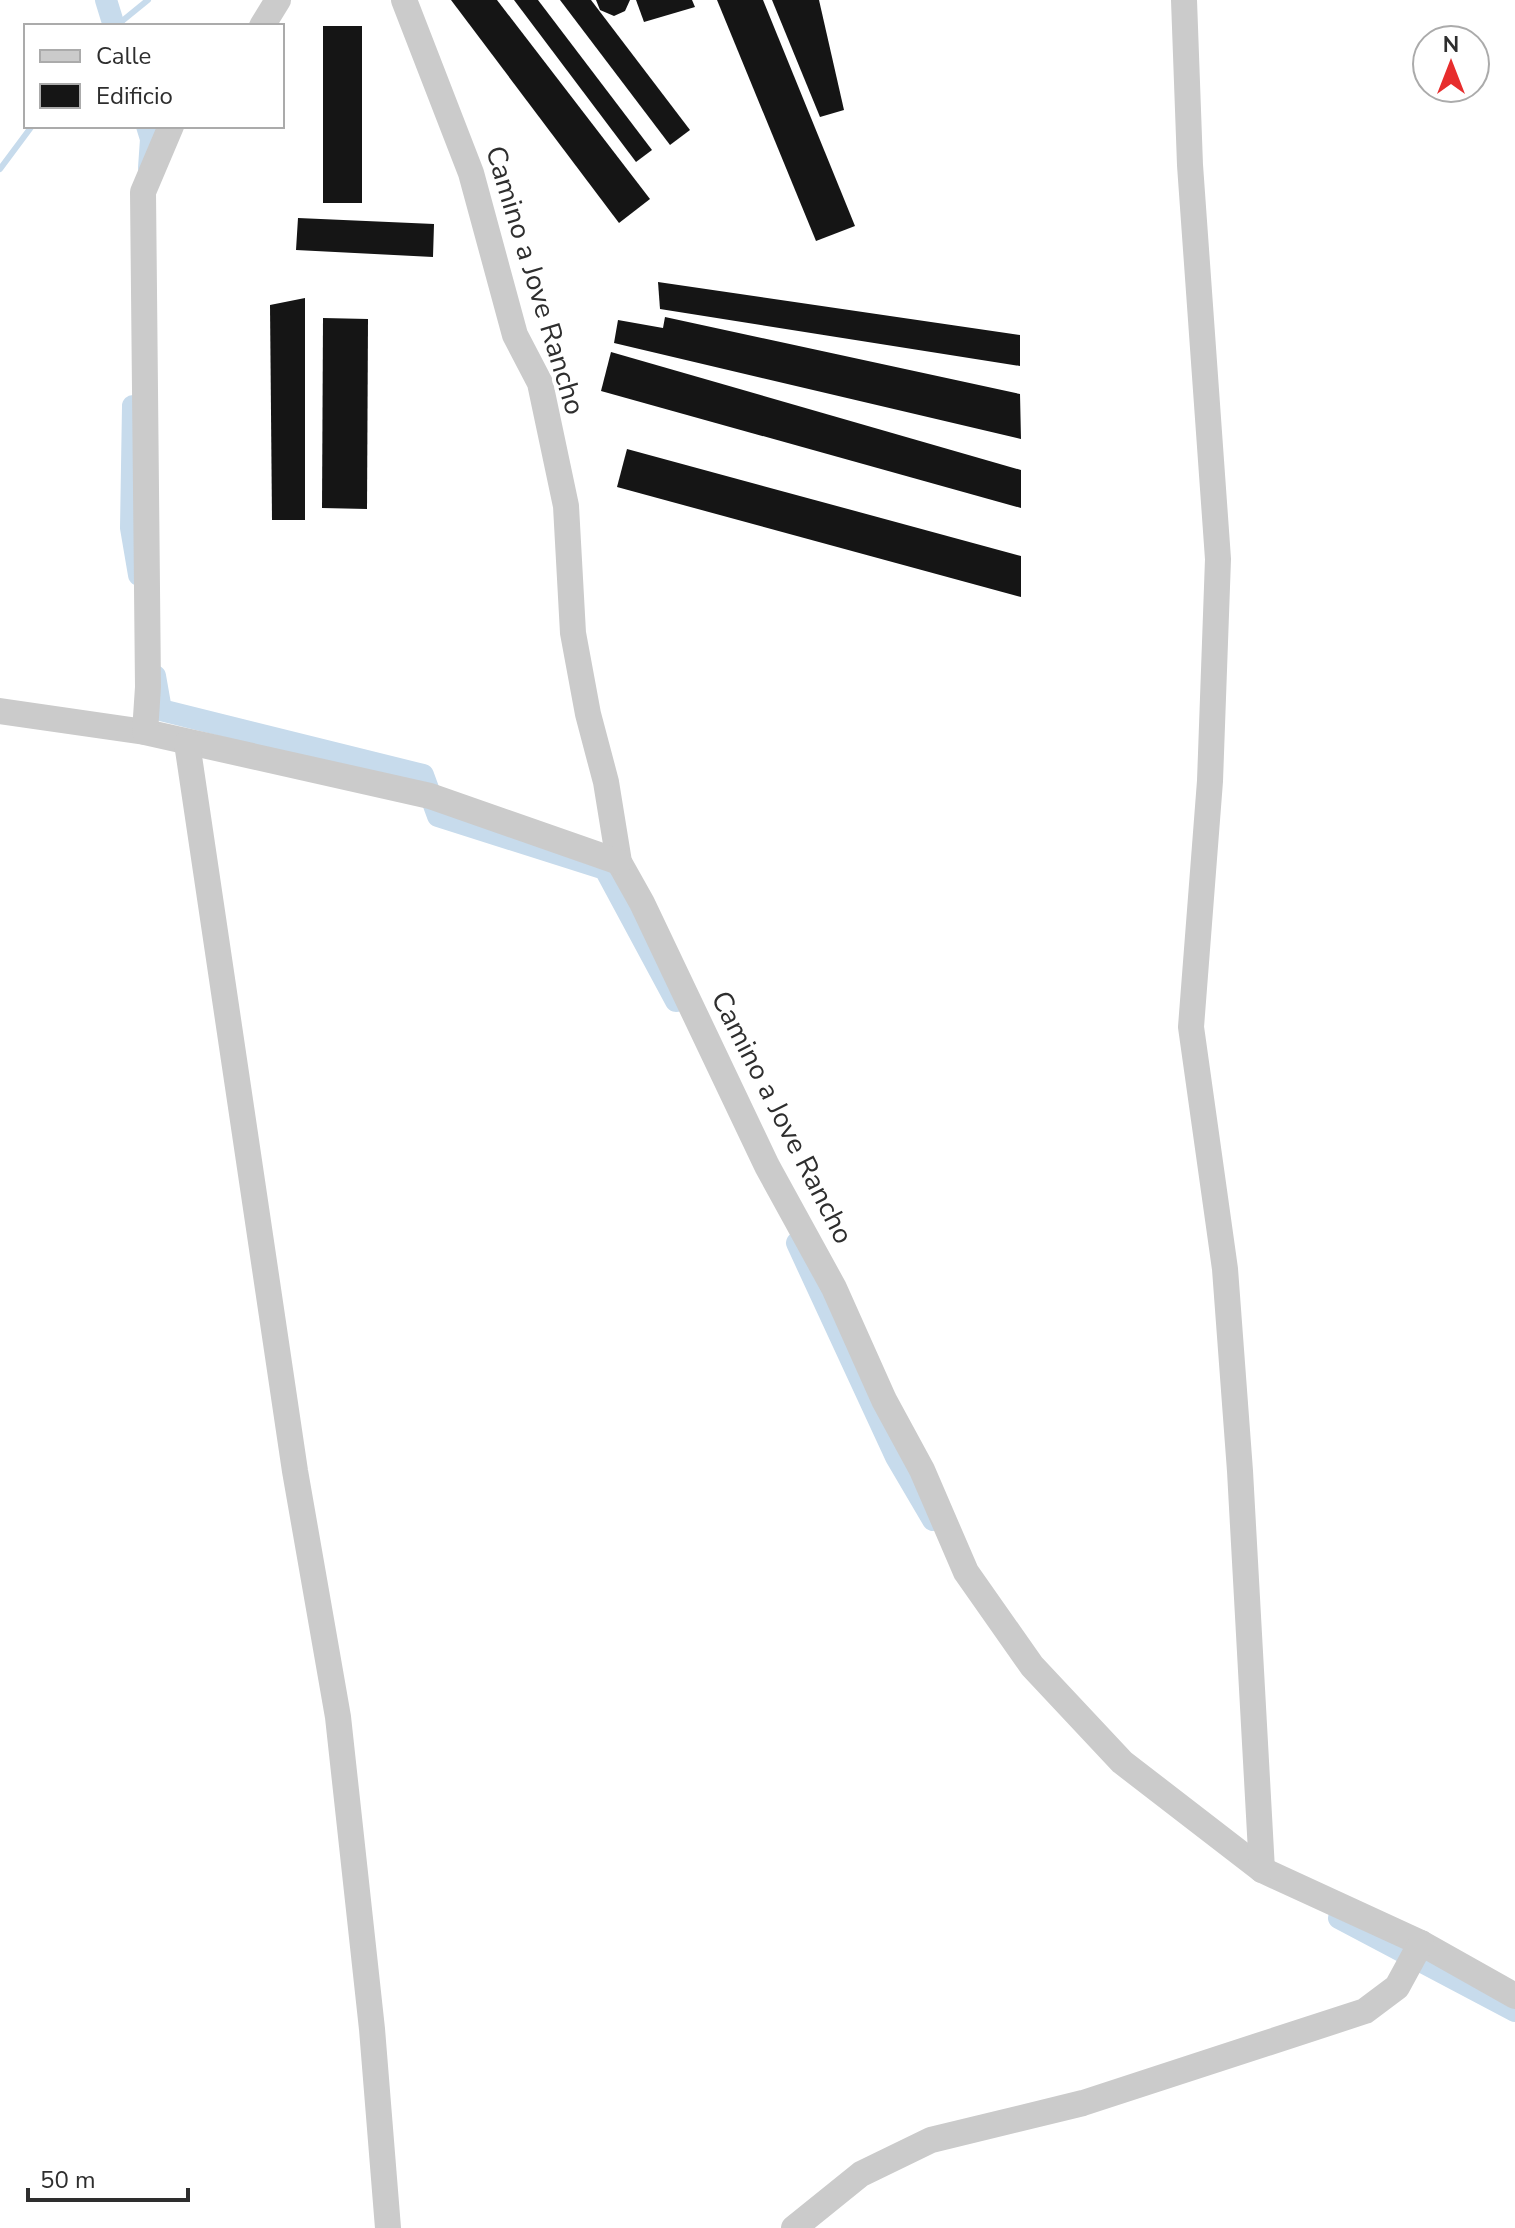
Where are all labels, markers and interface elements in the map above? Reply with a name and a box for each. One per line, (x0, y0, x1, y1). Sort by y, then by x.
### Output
legend (24, 24, 284, 128)
north arrow (1411, 24, 1491, 104)
text: N (1443, 30, 1459, 60)
text: Calle (96, 40, 151, 72)
text: Edificio (96, 80, 173, 112)
street label: Camino a Jove Rancho (476, 141, 594, 419)
street label: Camino a Jove Rancho (702, 985, 862, 1250)
scale bar (28, 2152, 188, 2202)
text: 50 m (40, 2164, 96, 2196)

